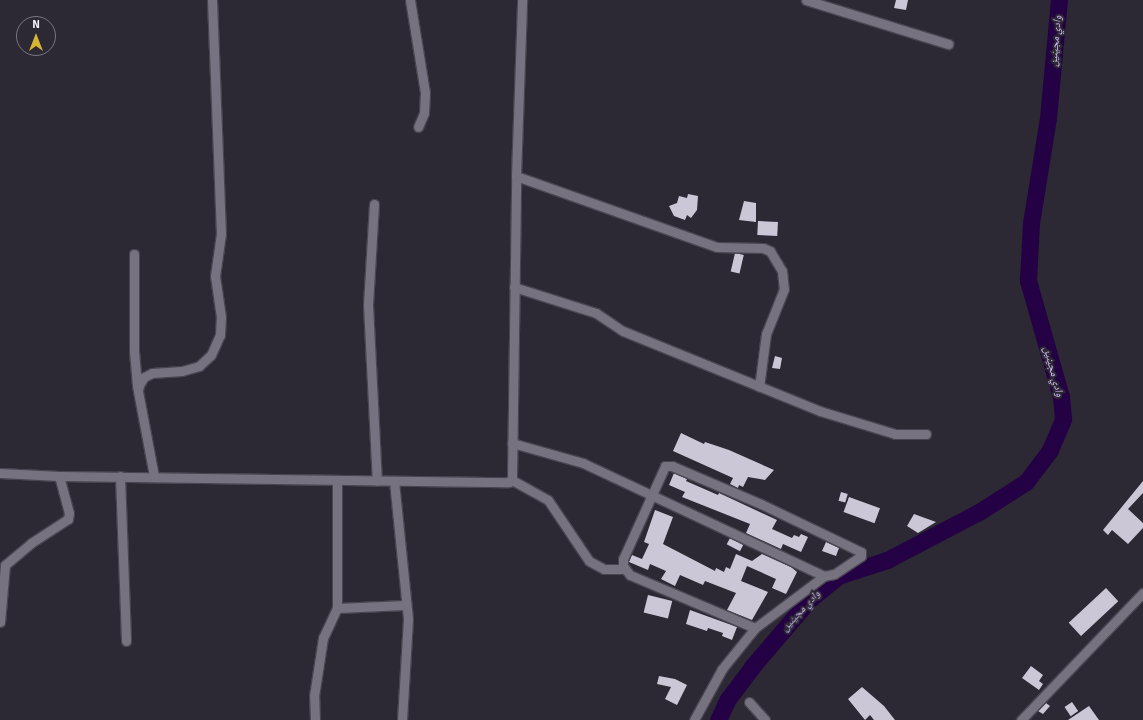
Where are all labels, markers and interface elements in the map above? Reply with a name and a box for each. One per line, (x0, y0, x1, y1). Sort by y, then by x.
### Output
water label: وادي مجينين (1047, 15, 1065, 67)
north arrow (16, 16, 56, 56)
text: N (32, 18, 40, 31)
water label: وادي مجينين (1040, 345, 1066, 399)
water label: وادي مجينين (779, 588, 823, 634)

